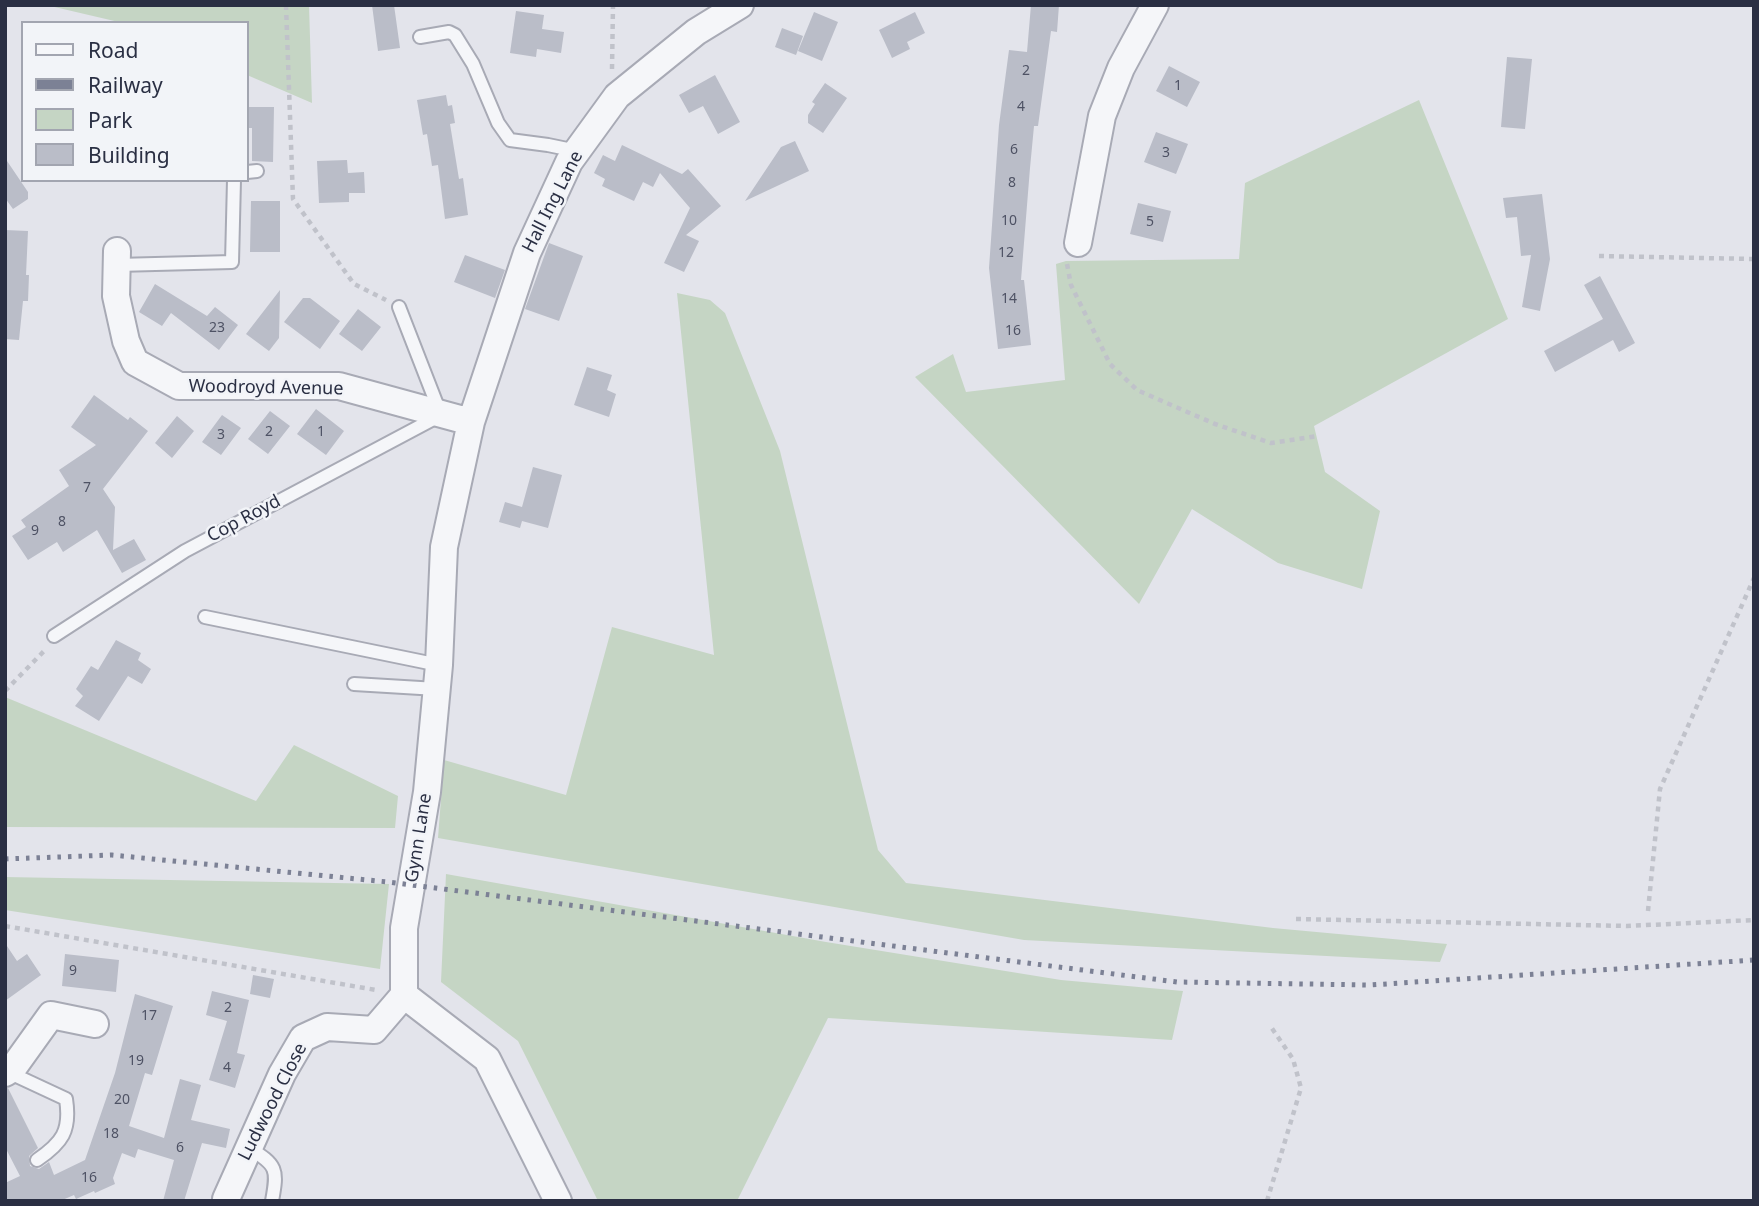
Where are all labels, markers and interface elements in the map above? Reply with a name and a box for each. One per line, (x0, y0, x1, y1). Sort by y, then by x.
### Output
legend (21, 21, 248, 182)
text: Road (88, 36, 138, 64)
house number: 2 (1022, 63, 1030, 79)
text: Railway (88, 71, 163, 99)
house number: 1 (1174, 78, 1182, 94)
house number: 4 (1017, 99, 1025, 115)
text: Park (88, 106, 132, 134)
text: Building (88, 141, 170, 169)
house number: 6 (1010, 142, 1018, 158)
house number: 3 (1162, 145, 1170, 161)
street label: Hall Ing Lane (518, 148, 588, 256)
house number: 8 (1008, 175, 1016, 191)
house number: 10 (1001, 213, 1017, 229)
house number: 5 (1146, 214, 1154, 230)
house number: 12 (998, 245, 1014, 261)
house number: 14 (1001, 291, 1017, 307)
house number: 23 (209, 320, 225, 336)
house number: 16 (1005, 323, 1021, 339)
street label: Woodroyd Avenue (188, 376, 344, 400)
house number: 2 (265, 424, 273, 440)
house number: 1 (317, 424, 325, 440)
house number: 3 (217, 427, 225, 443)
house number: 7 (83, 480, 91, 496)
street label: Cop Royd (204, 491, 284, 547)
house number: 8 (58, 514, 66, 530)
house number: 9 (31, 523, 39, 539)
street label: Gynn Lane (401, 792, 437, 884)
house number: 9 (69, 963, 77, 979)
house number: 2 (224, 1000, 232, 1016)
house number: 17 (141, 1008, 157, 1024)
street label: Ludwood Close (234, 1040, 312, 1164)
house number: 19 (128, 1053, 144, 1069)
house number: 4 (223, 1060, 231, 1076)
house number: 20 (114, 1092, 130, 1108)
house number: 18 (103, 1126, 119, 1142)
house number: 6 (176, 1140, 184, 1156)
house number: 16 (81, 1170, 97, 1186)

